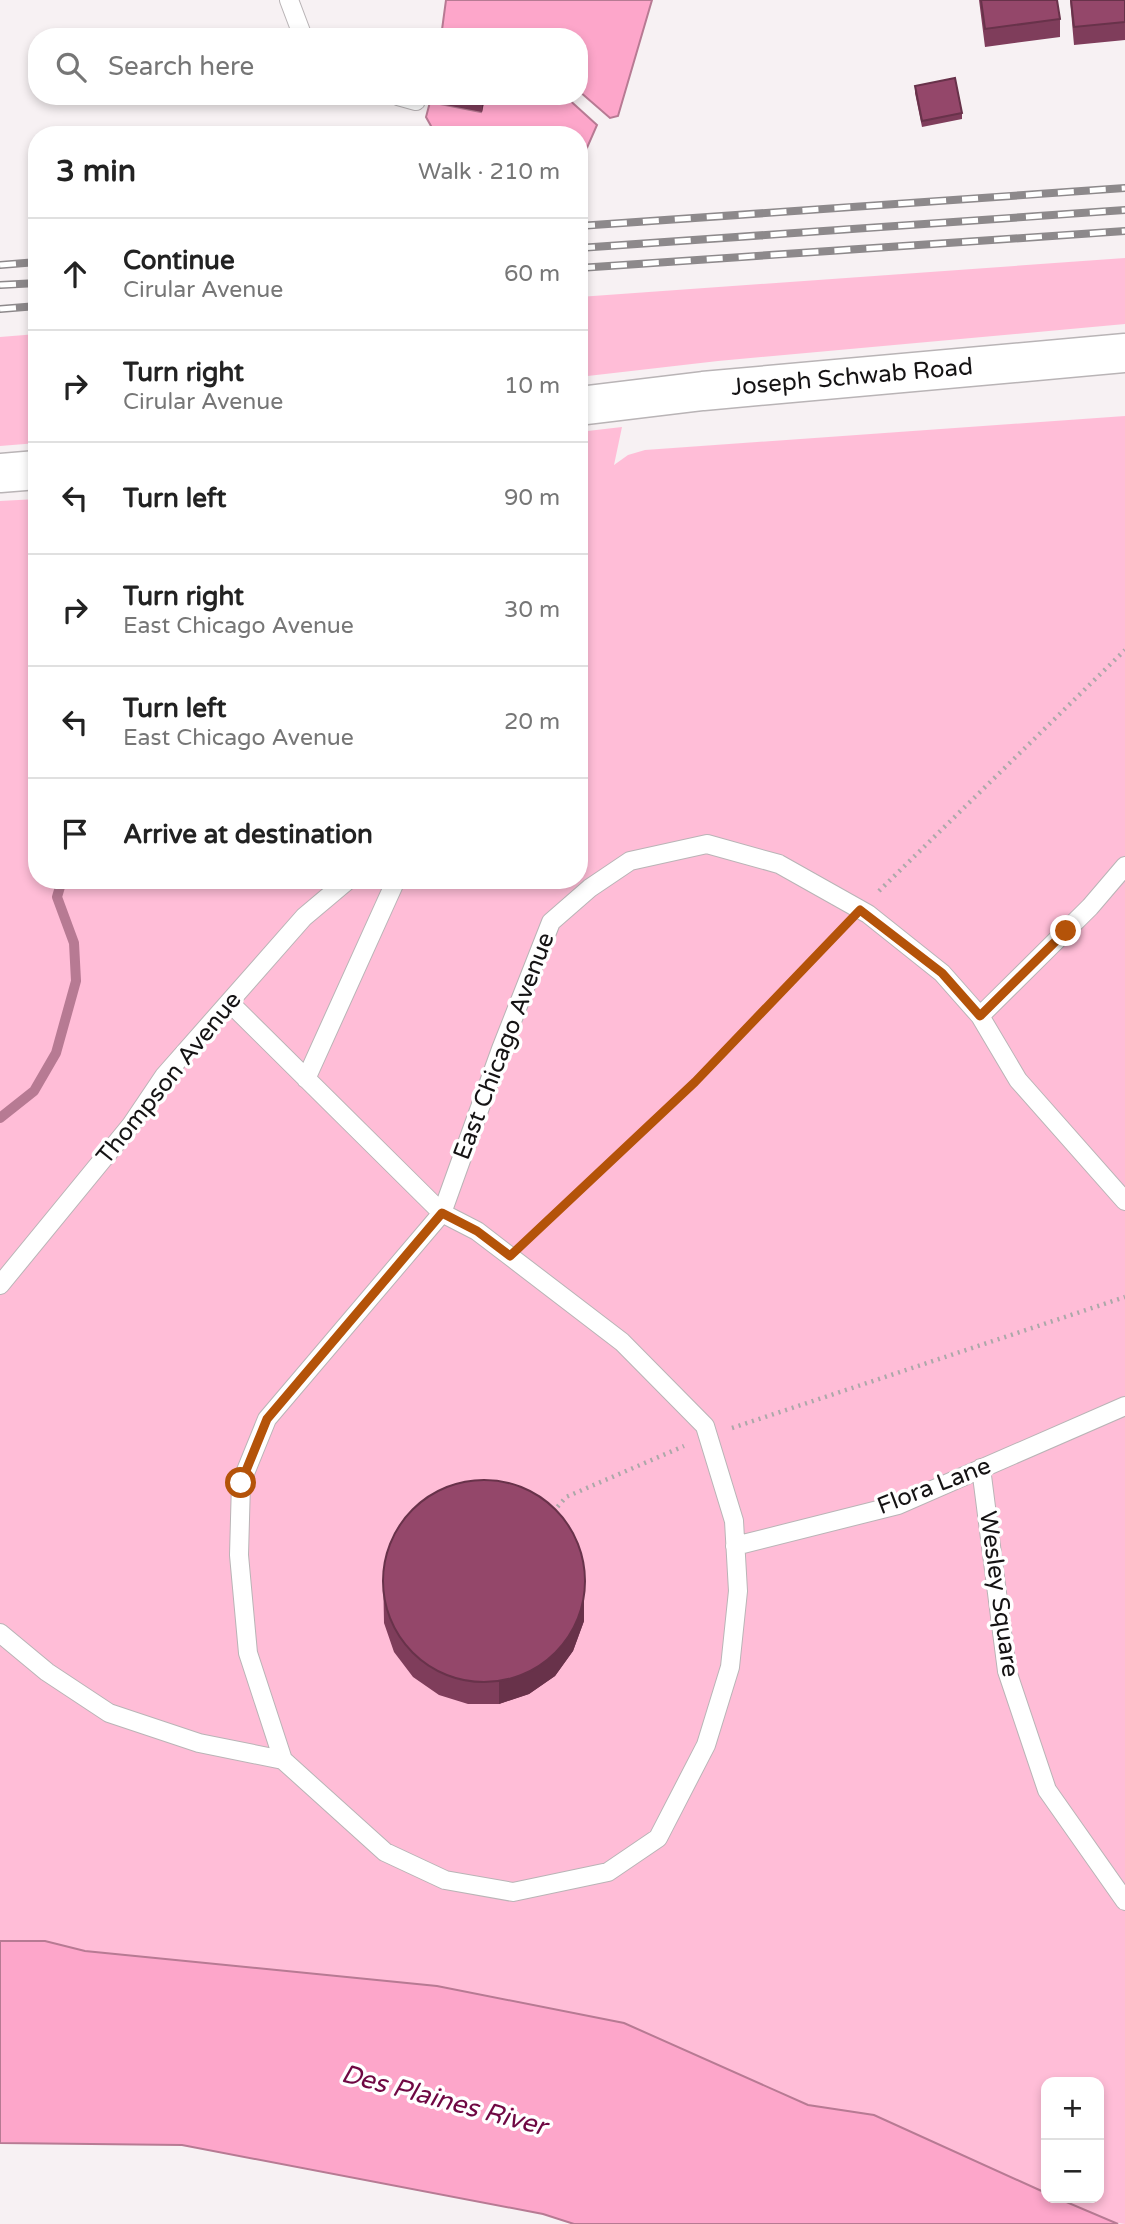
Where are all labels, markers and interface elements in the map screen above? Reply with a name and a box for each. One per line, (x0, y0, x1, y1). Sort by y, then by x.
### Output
search box (28, 28, 588, 105)
icon: search (52, 48, 90, 86)
text: Search here (108, 51, 254, 82)
text: 3 min (56, 153, 136, 190)
text: Walk · 210 m (418, 158, 560, 186)
text: Continue (123, 245, 235, 276)
icon: ahead (56, 255, 94, 293)
text: 60 m (504, 260, 560, 288)
text: Cirular Avenue (123, 276, 283, 304)
street label: Joseph Schwab Road (730, 352, 974, 402)
text: Turn right (123, 357, 244, 388)
icon: right (56, 367, 94, 405)
text: 10 m (504, 372, 560, 400)
text: Cirular Avenue (123, 388, 283, 416)
icon: left (56, 479, 94, 517)
text: Turn left (123, 483, 226, 514)
text: 90 m (504, 484, 560, 512)
text: Turn right (123, 581, 244, 612)
icon: right (56, 591, 94, 629)
text: 30 m (504, 596, 560, 624)
text: East Chicago Avenue (123, 612, 354, 640)
text: Turn left (123, 693, 226, 724)
icon: left (56, 703, 94, 741)
text: 20 m (504, 708, 560, 736)
text: East Chicago Avenue (123, 724, 354, 752)
icon: arrive (56, 815, 94, 853)
text: Arrive at destination (123, 819, 373, 850)
route end (1050, 915, 1081, 946)
street label: East Chicago Avenue (447, 928, 561, 1164)
street label: Thompson Avenue (90, 986, 248, 1170)
street label: Flora Lane (873, 1451, 995, 1521)
route start (225, 1467, 256, 1498)
street label: Wesley Square (973, 1509, 1025, 1679)
water label: Des Plaines River (338, 2058, 553, 2143)
map controls (1041, 2077, 1104, 2203)
button: + (1041, 2077, 1104, 2140)
button: − (1041, 2140, 1104, 2203)

